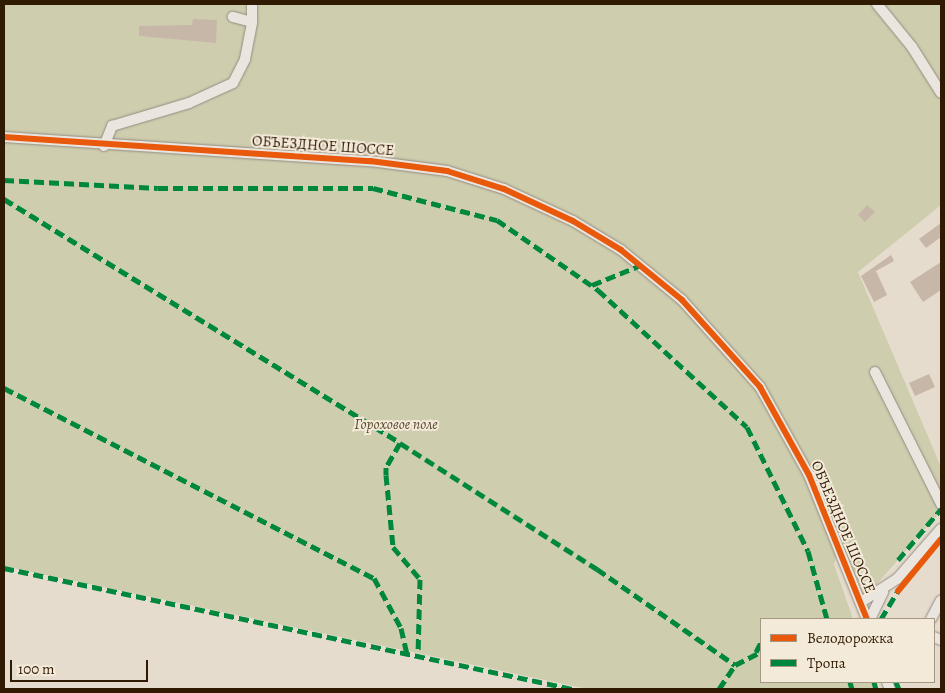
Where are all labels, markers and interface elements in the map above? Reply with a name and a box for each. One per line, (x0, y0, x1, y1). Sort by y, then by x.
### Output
street label: ОБЪЕЗДНОЕ ШОССЕ (251, 132, 395, 160)
park label: Гороховое поле (354, 416, 438, 434)
street label: ОБЪЕЗДНОЕ ШОССЕ (807, 458, 879, 596)
legend (760, 618, 935, 683)
text: Велодорожка (807, 628, 894, 648)
scale bar (12, 650, 150, 682)
text: Тропа (807, 653, 846, 673)
text: 100 m (18, 659, 55, 679)

